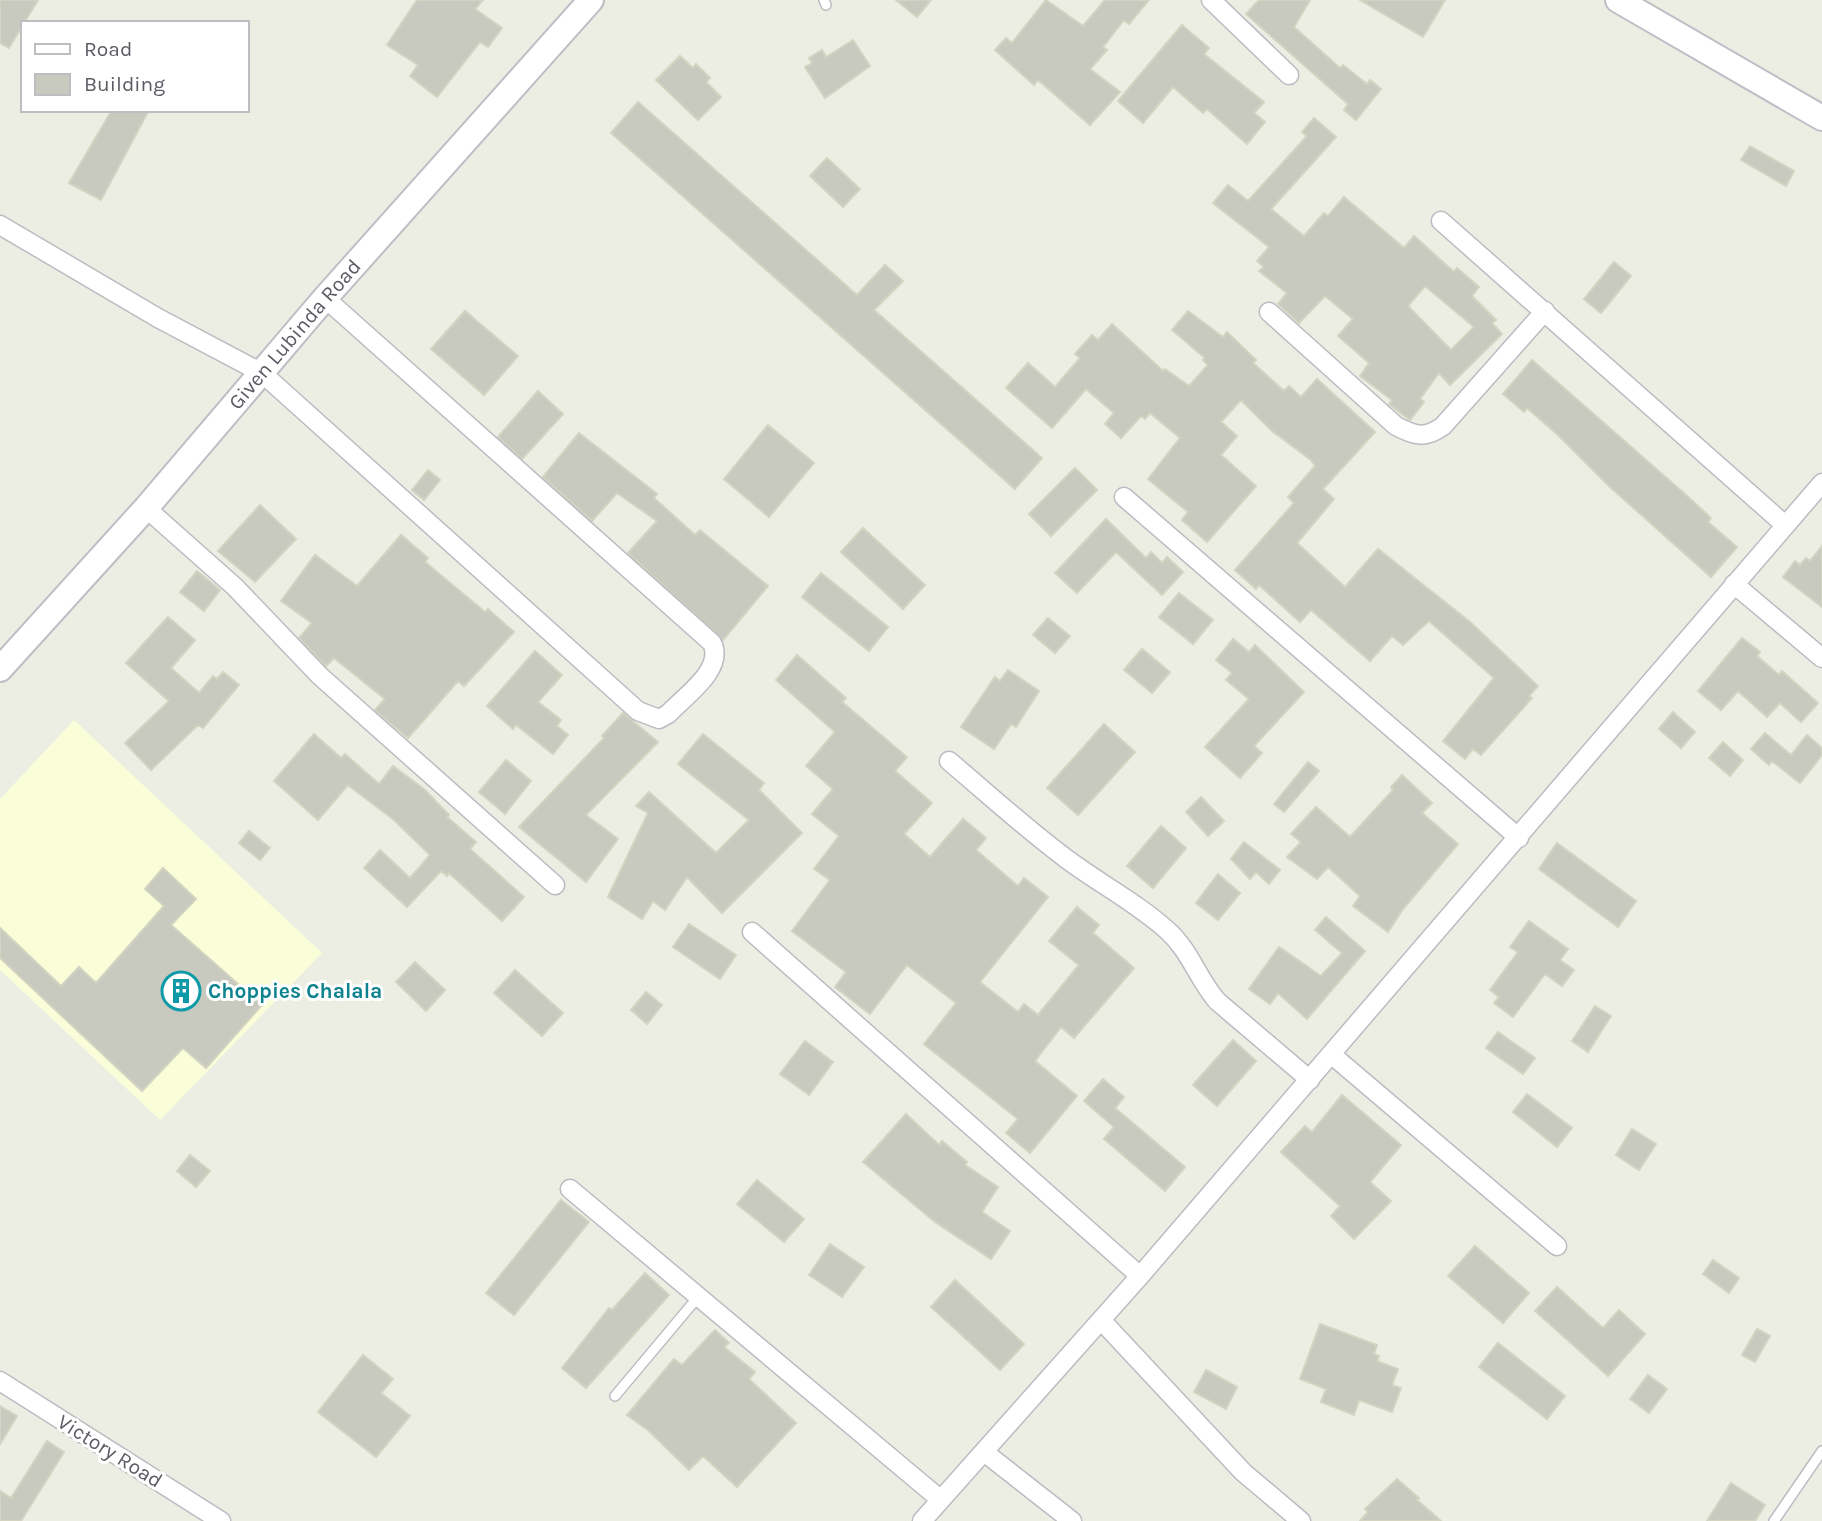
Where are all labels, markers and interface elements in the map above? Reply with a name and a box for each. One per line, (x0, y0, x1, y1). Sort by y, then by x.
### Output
legend (21, 21, 248, 112)
text: Road (84, 37, 132, 61)
text: Building (84, 72, 165, 96)
street label: Given Lubinda Road (224, 254, 366, 414)
building icon: Choppies Chalala (160, 970, 202, 1012)
place label: Choppies Chalala (208, 979, 382, 1003)
street label: Victory Road (53, 1409, 167, 1493)

